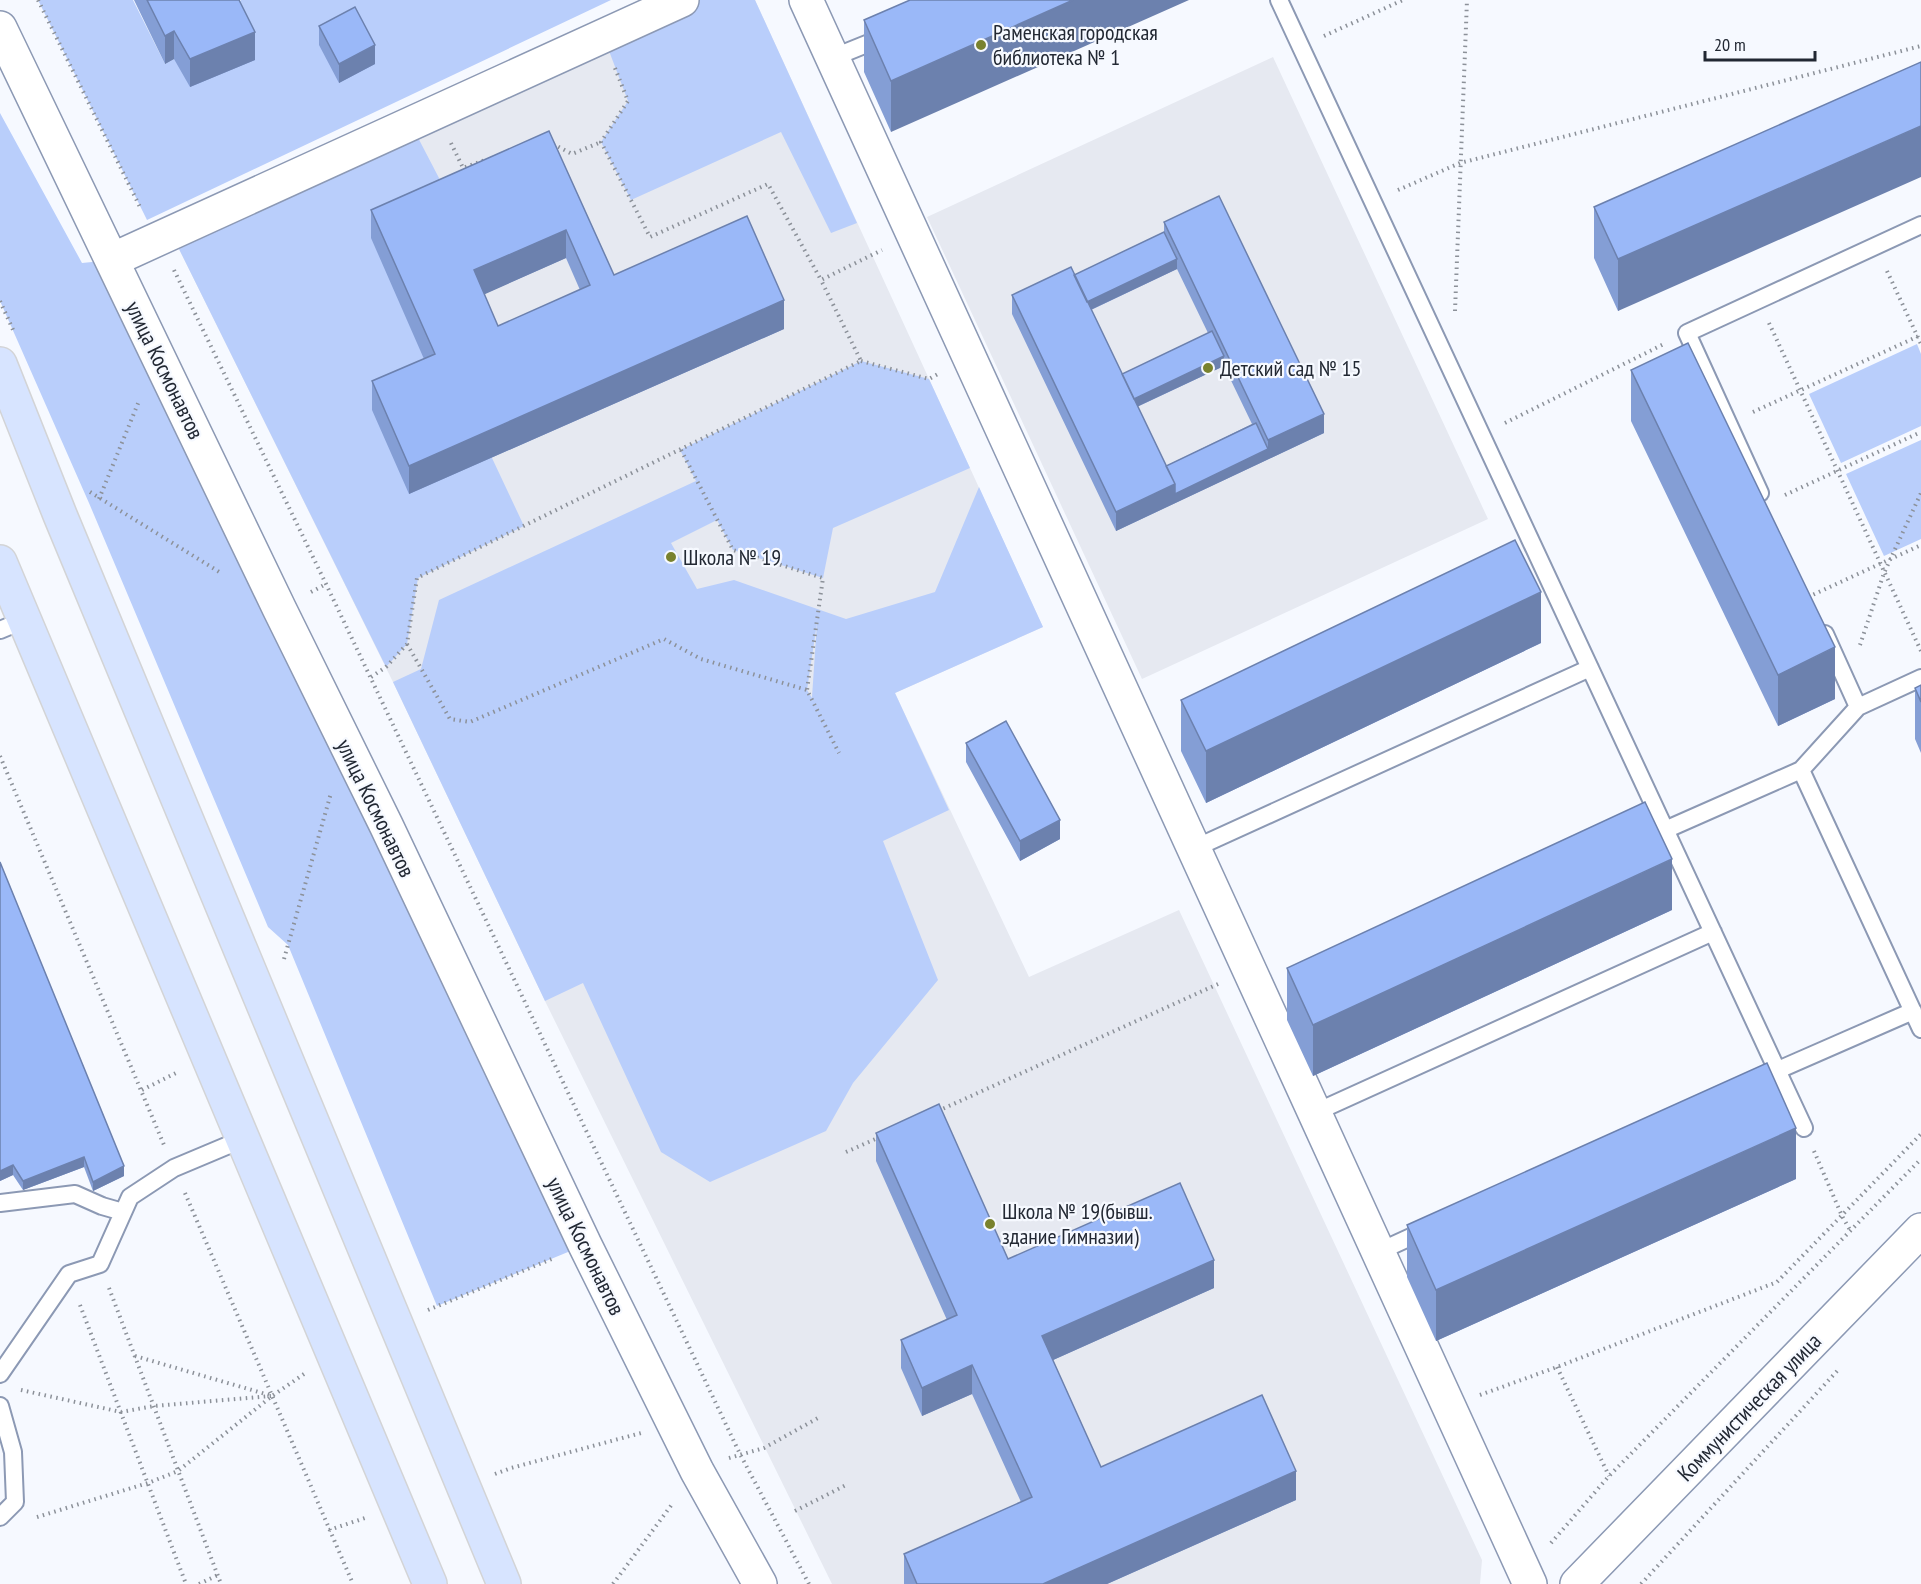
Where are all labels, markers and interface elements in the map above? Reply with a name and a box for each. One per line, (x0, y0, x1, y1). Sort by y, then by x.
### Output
place label: Раменская городская библиотека № 1 (993, 18, 1158, 71)
scale bar (1705, 24, 1814, 62)
text: 20 m (1714, 33, 1746, 56)
marker: Раменская городская библиотека № 1 (974, 38, 988, 52)
street label: улица Космонавтов (119, 296, 211, 444)
place label: Детский сад № 15 (1220, 354, 1361, 382)
marker: Детский сад № 15 (1201, 361, 1215, 375)
place label: Школа № 19 (683, 543, 781, 571)
marker: Школа № 19 (664, 550, 678, 564)
street label: улица Космонавтов (330, 734, 422, 882)
street label: улица Космонавтов (540, 1172, 632, 1320)
place label: Школа № 19(бывш. здание Гимназии) (1002, 1197, 1153, 1250)
marker: Школа № 19(бывш. здание Гимназии) (983, 1217, 997, 1231)
street label: Коммунистическая улица (1671, 1327, 1827, 1487)

